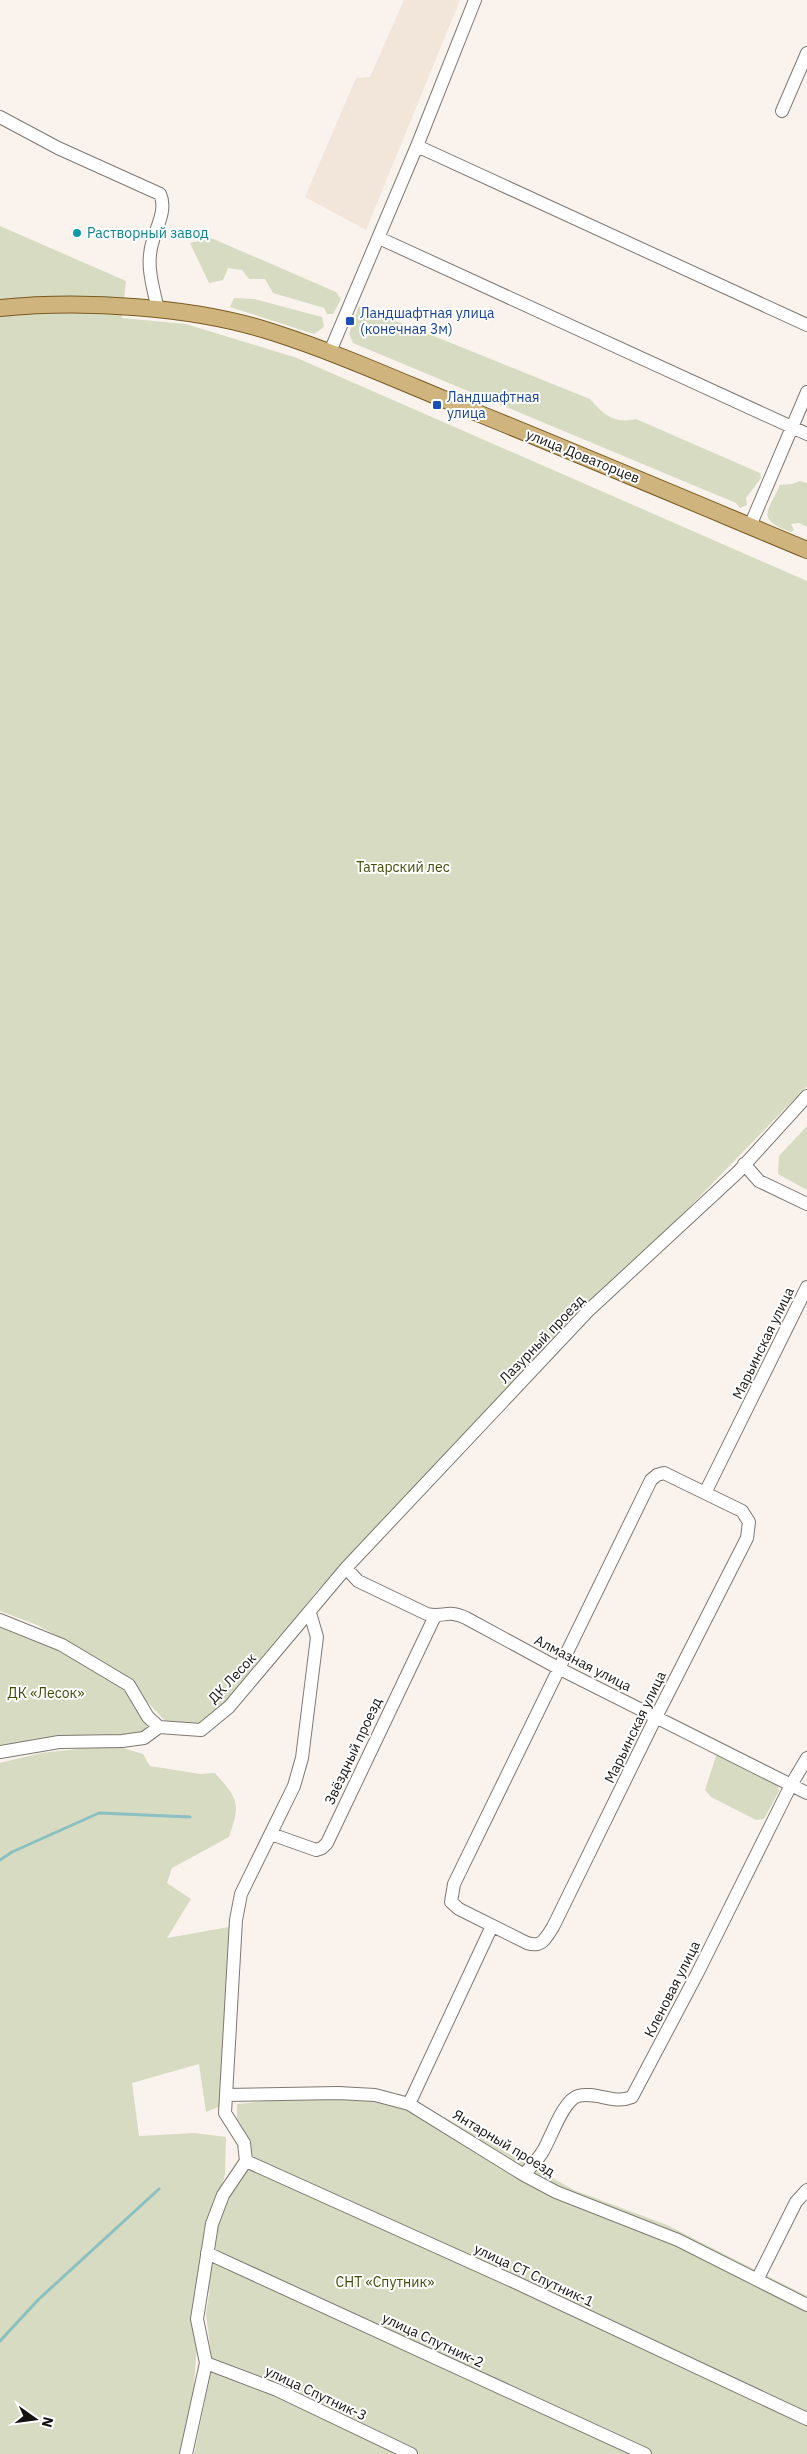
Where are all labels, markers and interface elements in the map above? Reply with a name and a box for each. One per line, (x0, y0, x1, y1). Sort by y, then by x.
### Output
place label: Растворный завод (87, 224, 209, 242)
marker: Растворный завод (71, 227, 83, 239)
place label: Ландшафтная улица (конечная 3м) (360, 304, 495, 338)
marker: Ландшафтная улица (конечная 3м) (344, 315, 356, 327)
place label: Ландшафтная улица (447, 388, 539, 422)
marker: Ландшафтная улица (431, 399, 443, 411)
street label: улица Доваторцев (523, 425, 643, 487)
park label: Татарский лес (356, 858, 450, 876)
street label: Марьинская улица (728, 1284, 798, 1402)
street label: Лазурный проезд (495, 1291, 589, 1387)
street label: Алмазная улица (531, 1631, 635, 1695)
street label: ДК Лесок (204, 1649, 260, 1707)
street label: Марьинская улица (600, 1668, 670, 1786)
park label: ДК «Лесок» (8, 1684, 84, 1702)
street label: Звёздный проезд (320, 1695, 386, 1807)
street label: Кленовая улица (640, 1937, 704, 2040)
street label: Янтарный проезд (450, 2105, 558, 2181)
street label: улица СТ Спутник-1 (471, 2239, 597, 2311)
park label: СНТ «Спутник» (336, 2273, 434, 2291)
street label: улица Спутник-2 (379, 2309, 487, 2371)
street label: улица Спутник-3 (262, 2362, 370, 2424)
north arrow (10, 2394, 60, 2444)
text: N (38, 2415, 58, 2429)

